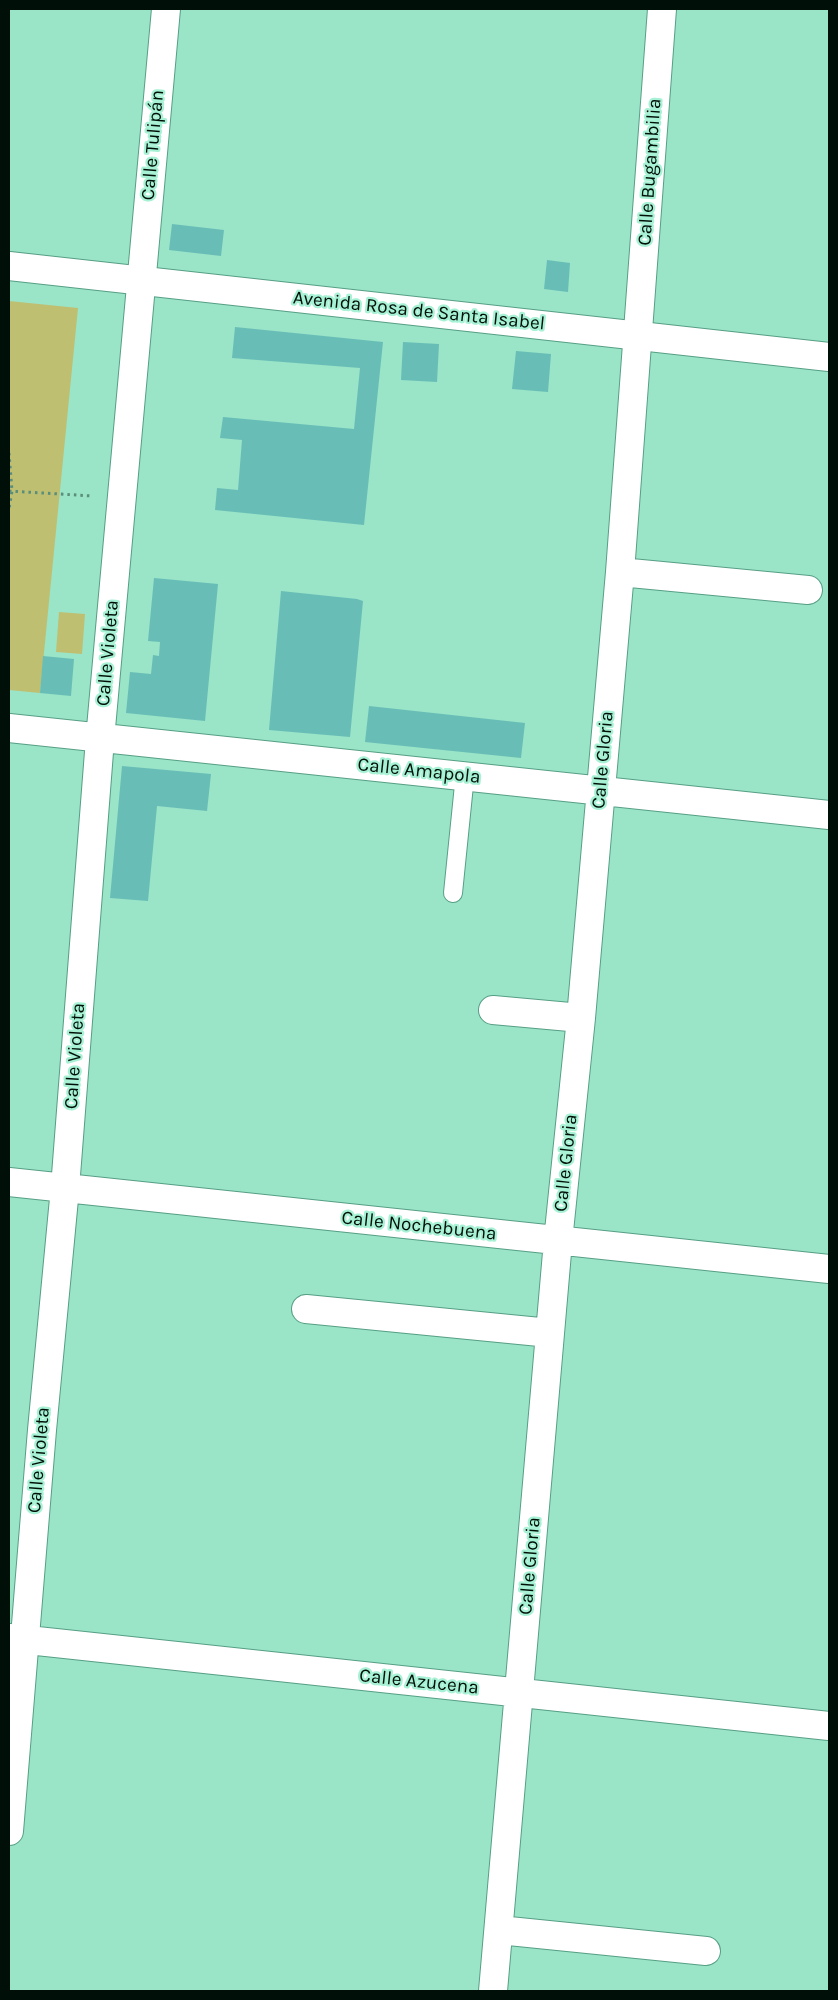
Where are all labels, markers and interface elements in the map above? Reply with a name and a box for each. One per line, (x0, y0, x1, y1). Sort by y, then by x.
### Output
street label: Calle Tulipán (137, 89, 169, 201)
street label: Calle Bugambilia (633, 98, 667, 246)
street label: Avenida Rosa de Santa Isabel (292, 286, 546, 336)
street label: Calle Violeta (92, 599, 124, 707)
street label: Calle Gloria (587, 710, 619, 810)
street label: Calle Amapola (356, 753, 482, 789)
street label: Calle Violeta (60, 1002, 90, 1110)
street label: Calle Gloria (550, 1113, 582, 1213)
street label: Calle Nochebuena (340, 1207, 498, 1245)
street label: Calle Violeta (23, 1406, 55, 1514)
street label: Calle Gloria (514, 1516, 546, 1616)
street label: Calle Azucena (358, 1664, 480, 1700)

